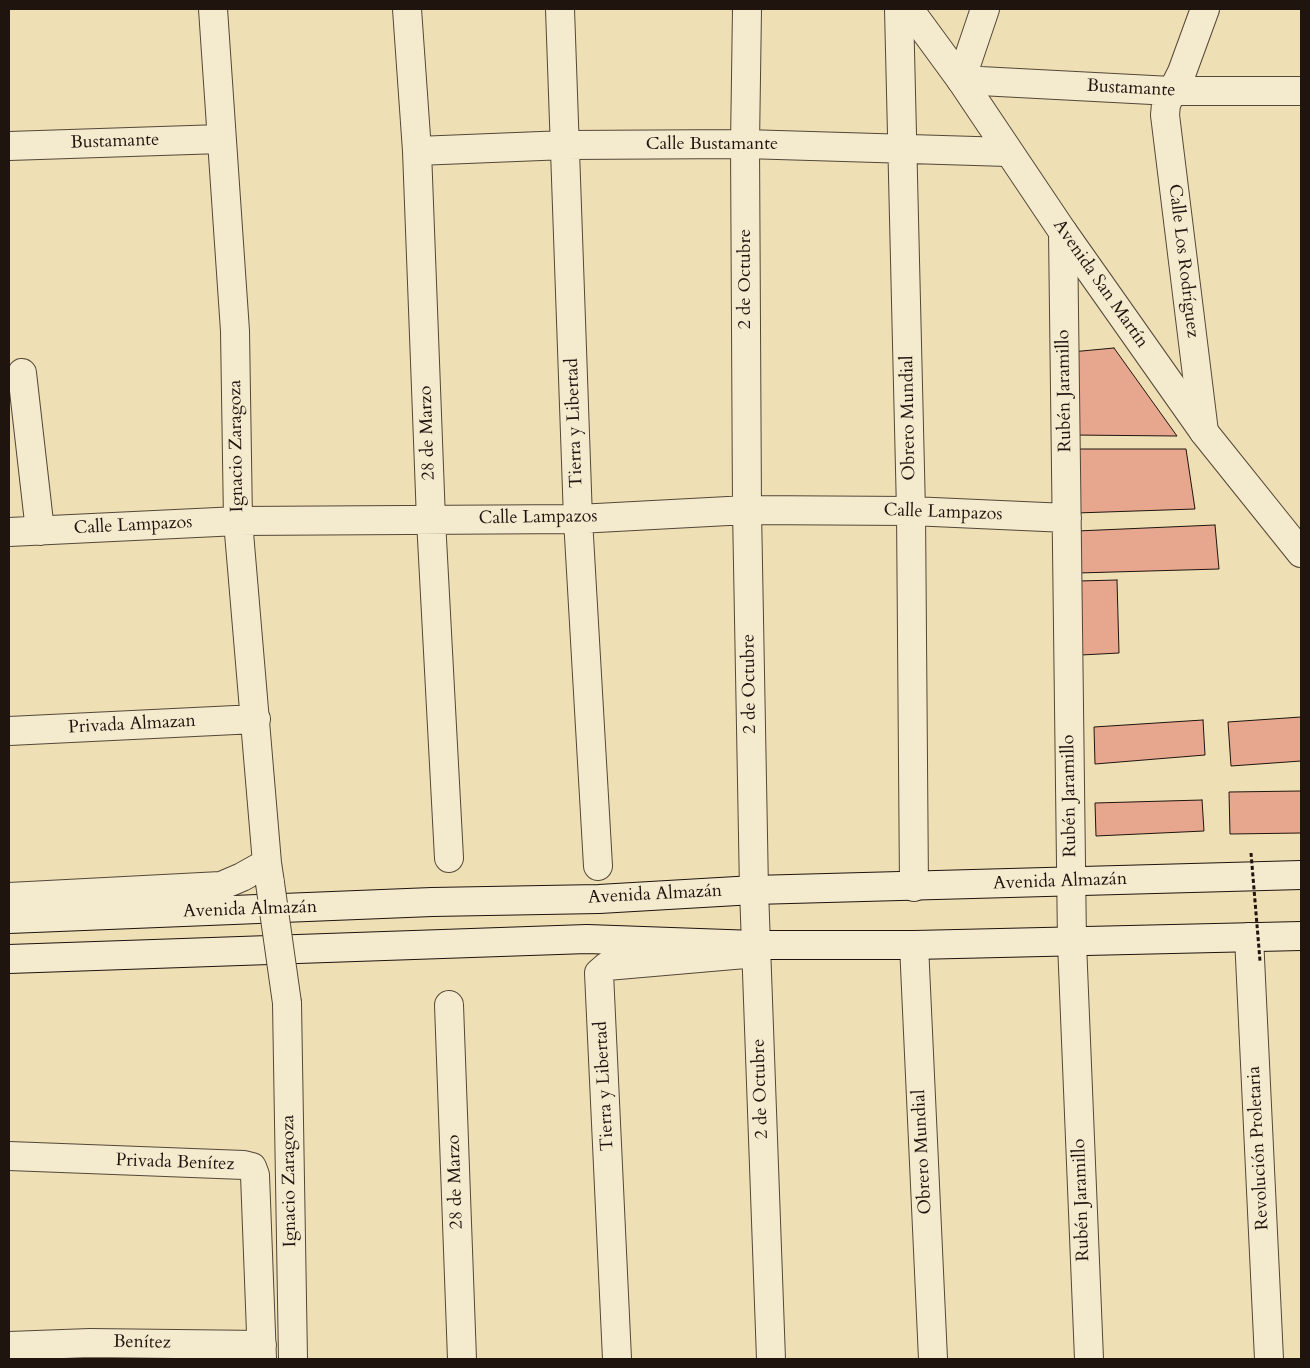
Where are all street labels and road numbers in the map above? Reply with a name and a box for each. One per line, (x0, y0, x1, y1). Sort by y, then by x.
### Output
street label: Bustamante (1086, 76, 1176, 102)
street label: Bustamante (70, 130, 160, 154)
street label: Calle Bustamante (646, 134, 778, 156)
street label: Calle Los Rodríguez (1163, 183, 1203, 339)
street label: Avenida San Martín (1048, 216, 1152, 352)
street label: 2 de Octubre (735, 229, 757, 329)
street label: Rubén Jaramillo (1053, 330, 1077, 452)
street label: Obrero Mundial (897, 355, 921, 481)
street label: Tierra y Libertad (562, 358, 588, 488)
street label: Ignacio Zaragoza (225, 379, 249, 513)
street label: 28 de Marzo (416, 385, 440, 481)
street label: Calle Lampazos (883, 500, 1003, 526)
street label: Calle Lampazos (478, 506, 598, 530)
street label: Calle Lampazos (73, 512, 193, 540)
street label: 2 de Octubre (738, 634, 762, 734)
street label: Privada Almazan (68, 711, 196, 739)
street label: Rubén Jaramillo (1058, 735, 1082, 857)
street label: Avenida Almazán (993, 869, 1127, 895)
street label: Avenida Almazán (588, 881, 722, 909)
street label: Avenida Almazán (183, 897, 317, 923)
street label: Tierra y Libertad (591, 1021, 619, 1151)
street label: 2 de Octubre (748, 1038, 774, 1140)
street label: Revolución Proletaria (1244, 1065, 1274, 1231)
street label: Obrero Mundial (909, 1089, 937, 1215)
street label: Ignacio Zaragoza (278, 1114, 302, 1248)
street label: 28 de Marzo (444, 1134, 468, 1230)
street label: Rubén Jaramillo (1069, 1138, 1095, 1262)
street label: Privada Benítez (115, 1150, 235, 1176)
street label: Benítez (113, 1332, 171, 1354)

